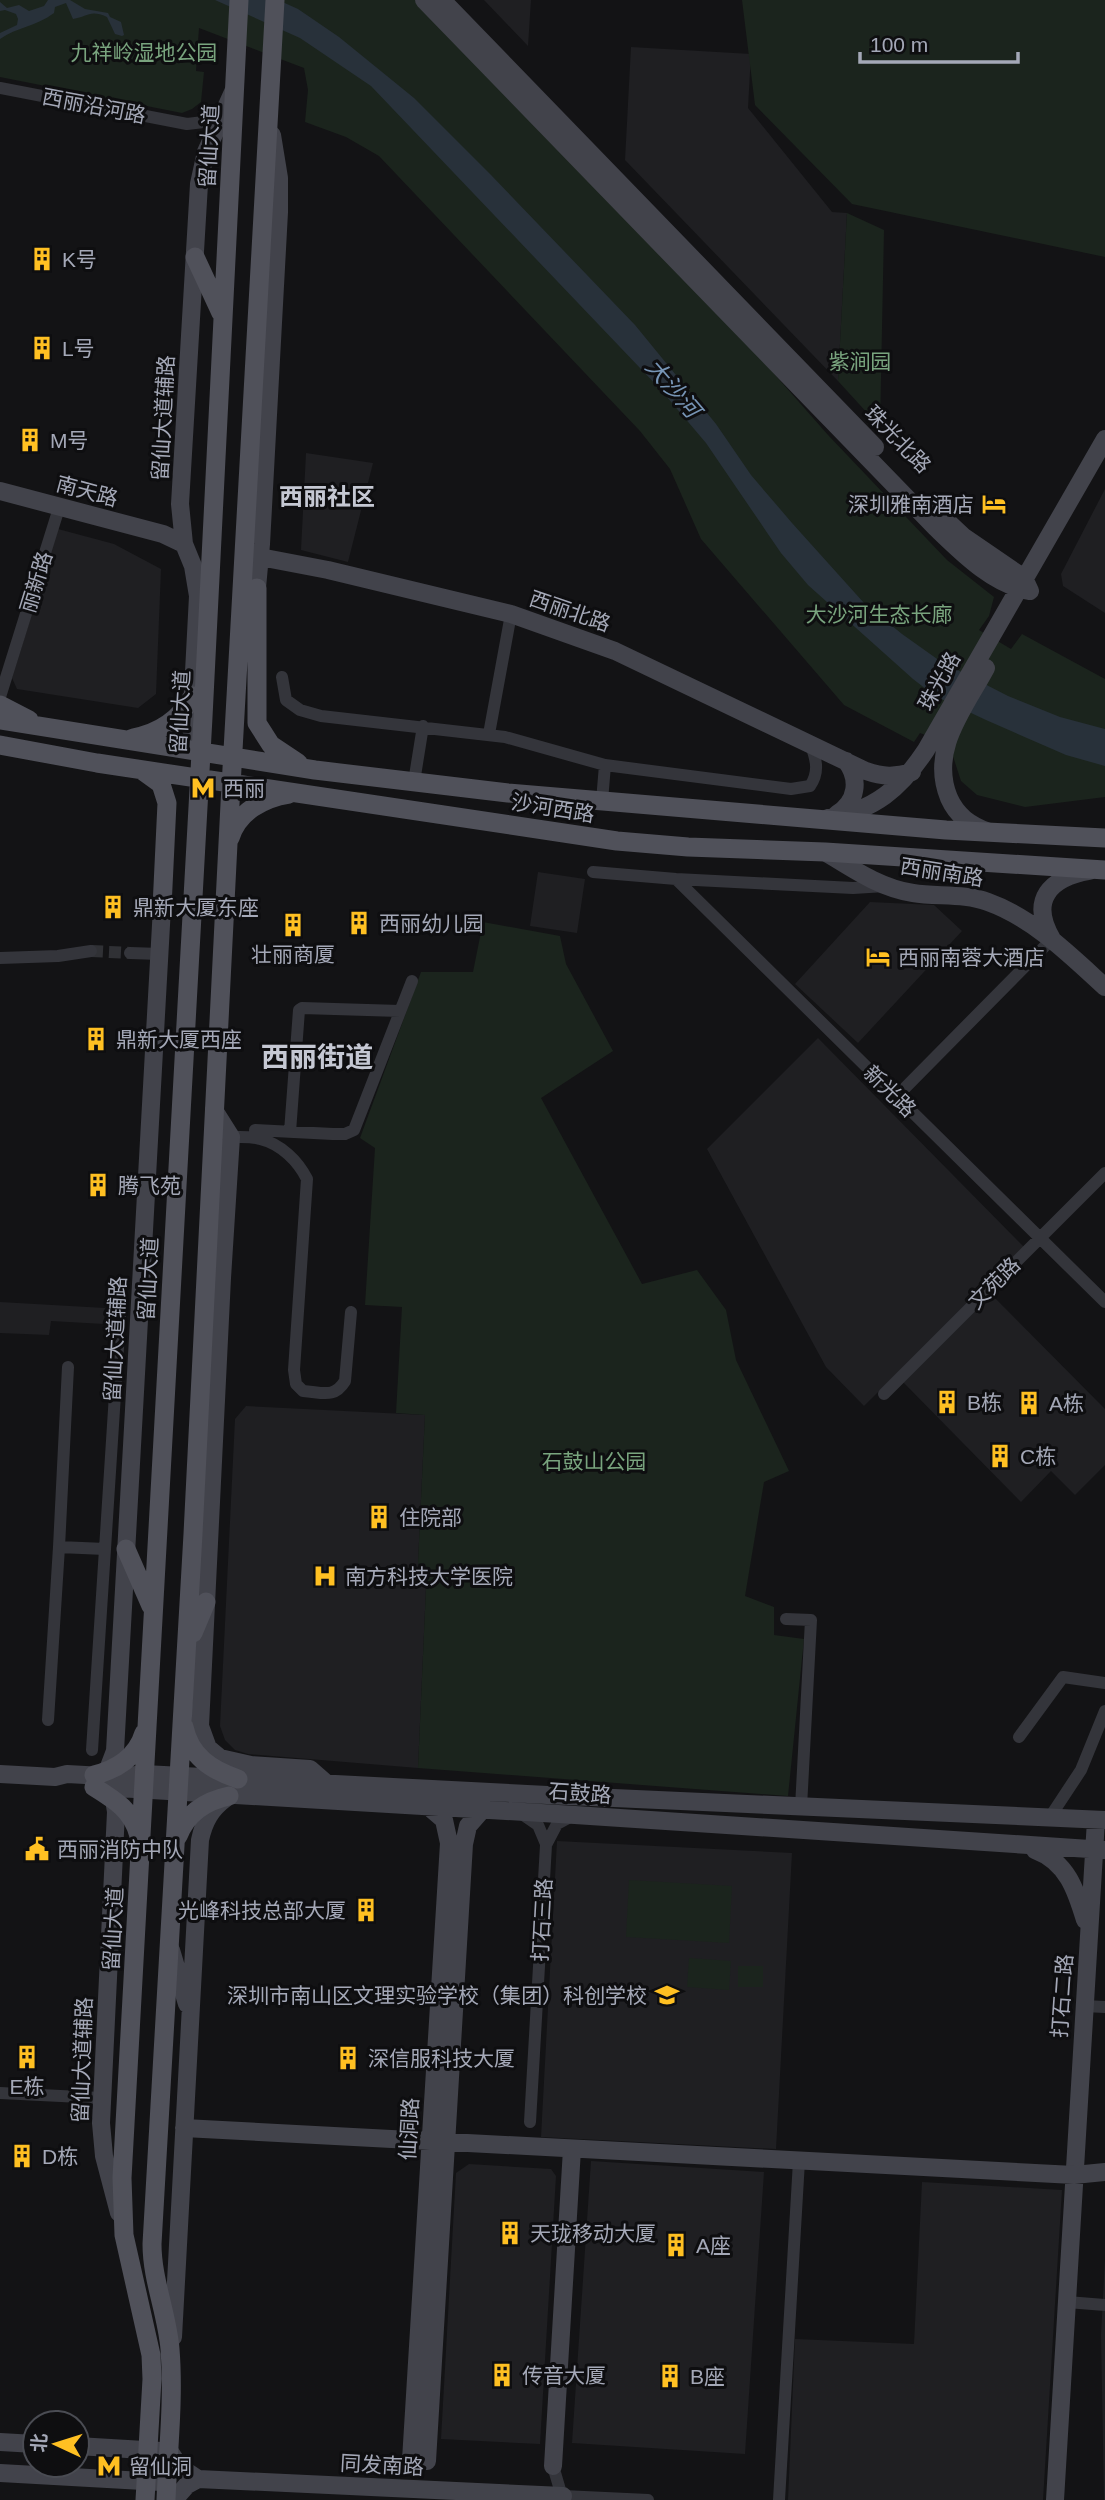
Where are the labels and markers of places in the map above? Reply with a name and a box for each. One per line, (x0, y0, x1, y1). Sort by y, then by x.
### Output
building icon: K号 (28, 245, 56, 273)
place label: K号 (62, 248, 97, 271)
building icon: L号 (28, 334, 56, 362)
place label: L号 (62, 337, 95, 360)
building icon: M号 (16, 426, 44, 454)
place label: M号 (50, 429, 89, 452)
hotel icon: 深圳雅南酒店 (980, 490, 1008, 518)
place label: 深圳雅南酒店 (848, 493, 974, 516)
metro station icon: 西丽 (189, 774, 217, 802)
place label: 西丽 (223, 777, 265, 800)
building icon: 鼎新大厦东座 (99, 893, 127, 921)
place label: 鼎新大厦东座 (133, 896, 259, 919)
building icon: 西丽幼儿园 (345, 909, 373, 937)
building icon: 壮丽商厦 (279, 911, 307, 939)
place label: 西丽幼儿园 (379, 912, 484, 935)
place label: 壮丽商厦 (251, 943, 335, 966)
hotel icon: 西丽南蓉大酒店 (864, 943, 892, 971)
place label: 西丽南蓉大酒店 (898, 946, 1045, 969)
building icon: 鼎新大厦西座 (82, 1025, 110, 1053)
place label: 鼎新大厦西座 (116, 1028, 242, 1051)
building icon: 腾飞苑 (84, 1171, 112, 1199)
place label: 腾飞苑 (118, 1174, 181, 1197)
building icon: B栋 (933, 1388, 961, 1416)
building icon: A栋 (1015, 1389, 1043, 1417)
place label: B栋 (967, 1391, 1002, 1414)
place label: A栋 (1049, 1392, 1084, 1415)
building icon: C栋 (986, 1442, 1014, 1470)
place label: C栋 (1020, 1445, 1056, 1468)
building icon: 住院部 (365, 1503, 393, 1531)
place label: 住院部 (399, 1506, 462, 1529)
hospital icon: 南方科技大学医院 (311, 1562, 339, 1590)
place label: 南方科技大学医院 (345, 1565, 513, 1588)
public building icon: 西丽消防中队 (23, 1835, 51, 1863)
place label: 西丽消防中队 (57, 1838, 183, 1861)
building icon: 光峰科技总部大厦 (352, 1896, 380, 1924)
place label: 光峰科技总部大厦 (178, 1899, 346, 1922)
school or university icon: 深圳市南山区文理实验学校（集团）科创学校 (653, 1981, 681, 2009)
place label: 深圳市南山区文理实验学校（集团）科创学校 (227, 1984, 647, 2007)
building icon: E栋 (13, 2043, 41, 2071)
building icon: 深信服科技大厦 (334, 2044, 362, 2072)
place label: 深信服科技大厦 (368, 2047, 515, 2070)
place label: E栋 (9, 2075, 45, 2098)
building icon: D栋 (8, 2142, 36, 2170)
place label: D栋 (42, 2145, 78, 2168)
building icon: 天珑移动大厦 (496, 2219, 524, 2247)
place label: 天珑移动大厦 (530, 2222, 656, 2245)
building icon: A座 (662, 2231, 690, 2259)
place label: A座 (696, 2234, 731, 2257)
building icon: 传音大厦 (488, 2361, 516, 2389)
building icon: B座 (656, 2362, 684, 2390)
place label: 传音大厦 (522, 2364, 606, 2387)
place label: B座 (690, 2365, 725, 2388)
metro station icon: 留仙洞 (95, 2452, 123, 2480)
place label: 留仙洞 (129, 2455, 192, 2478)

